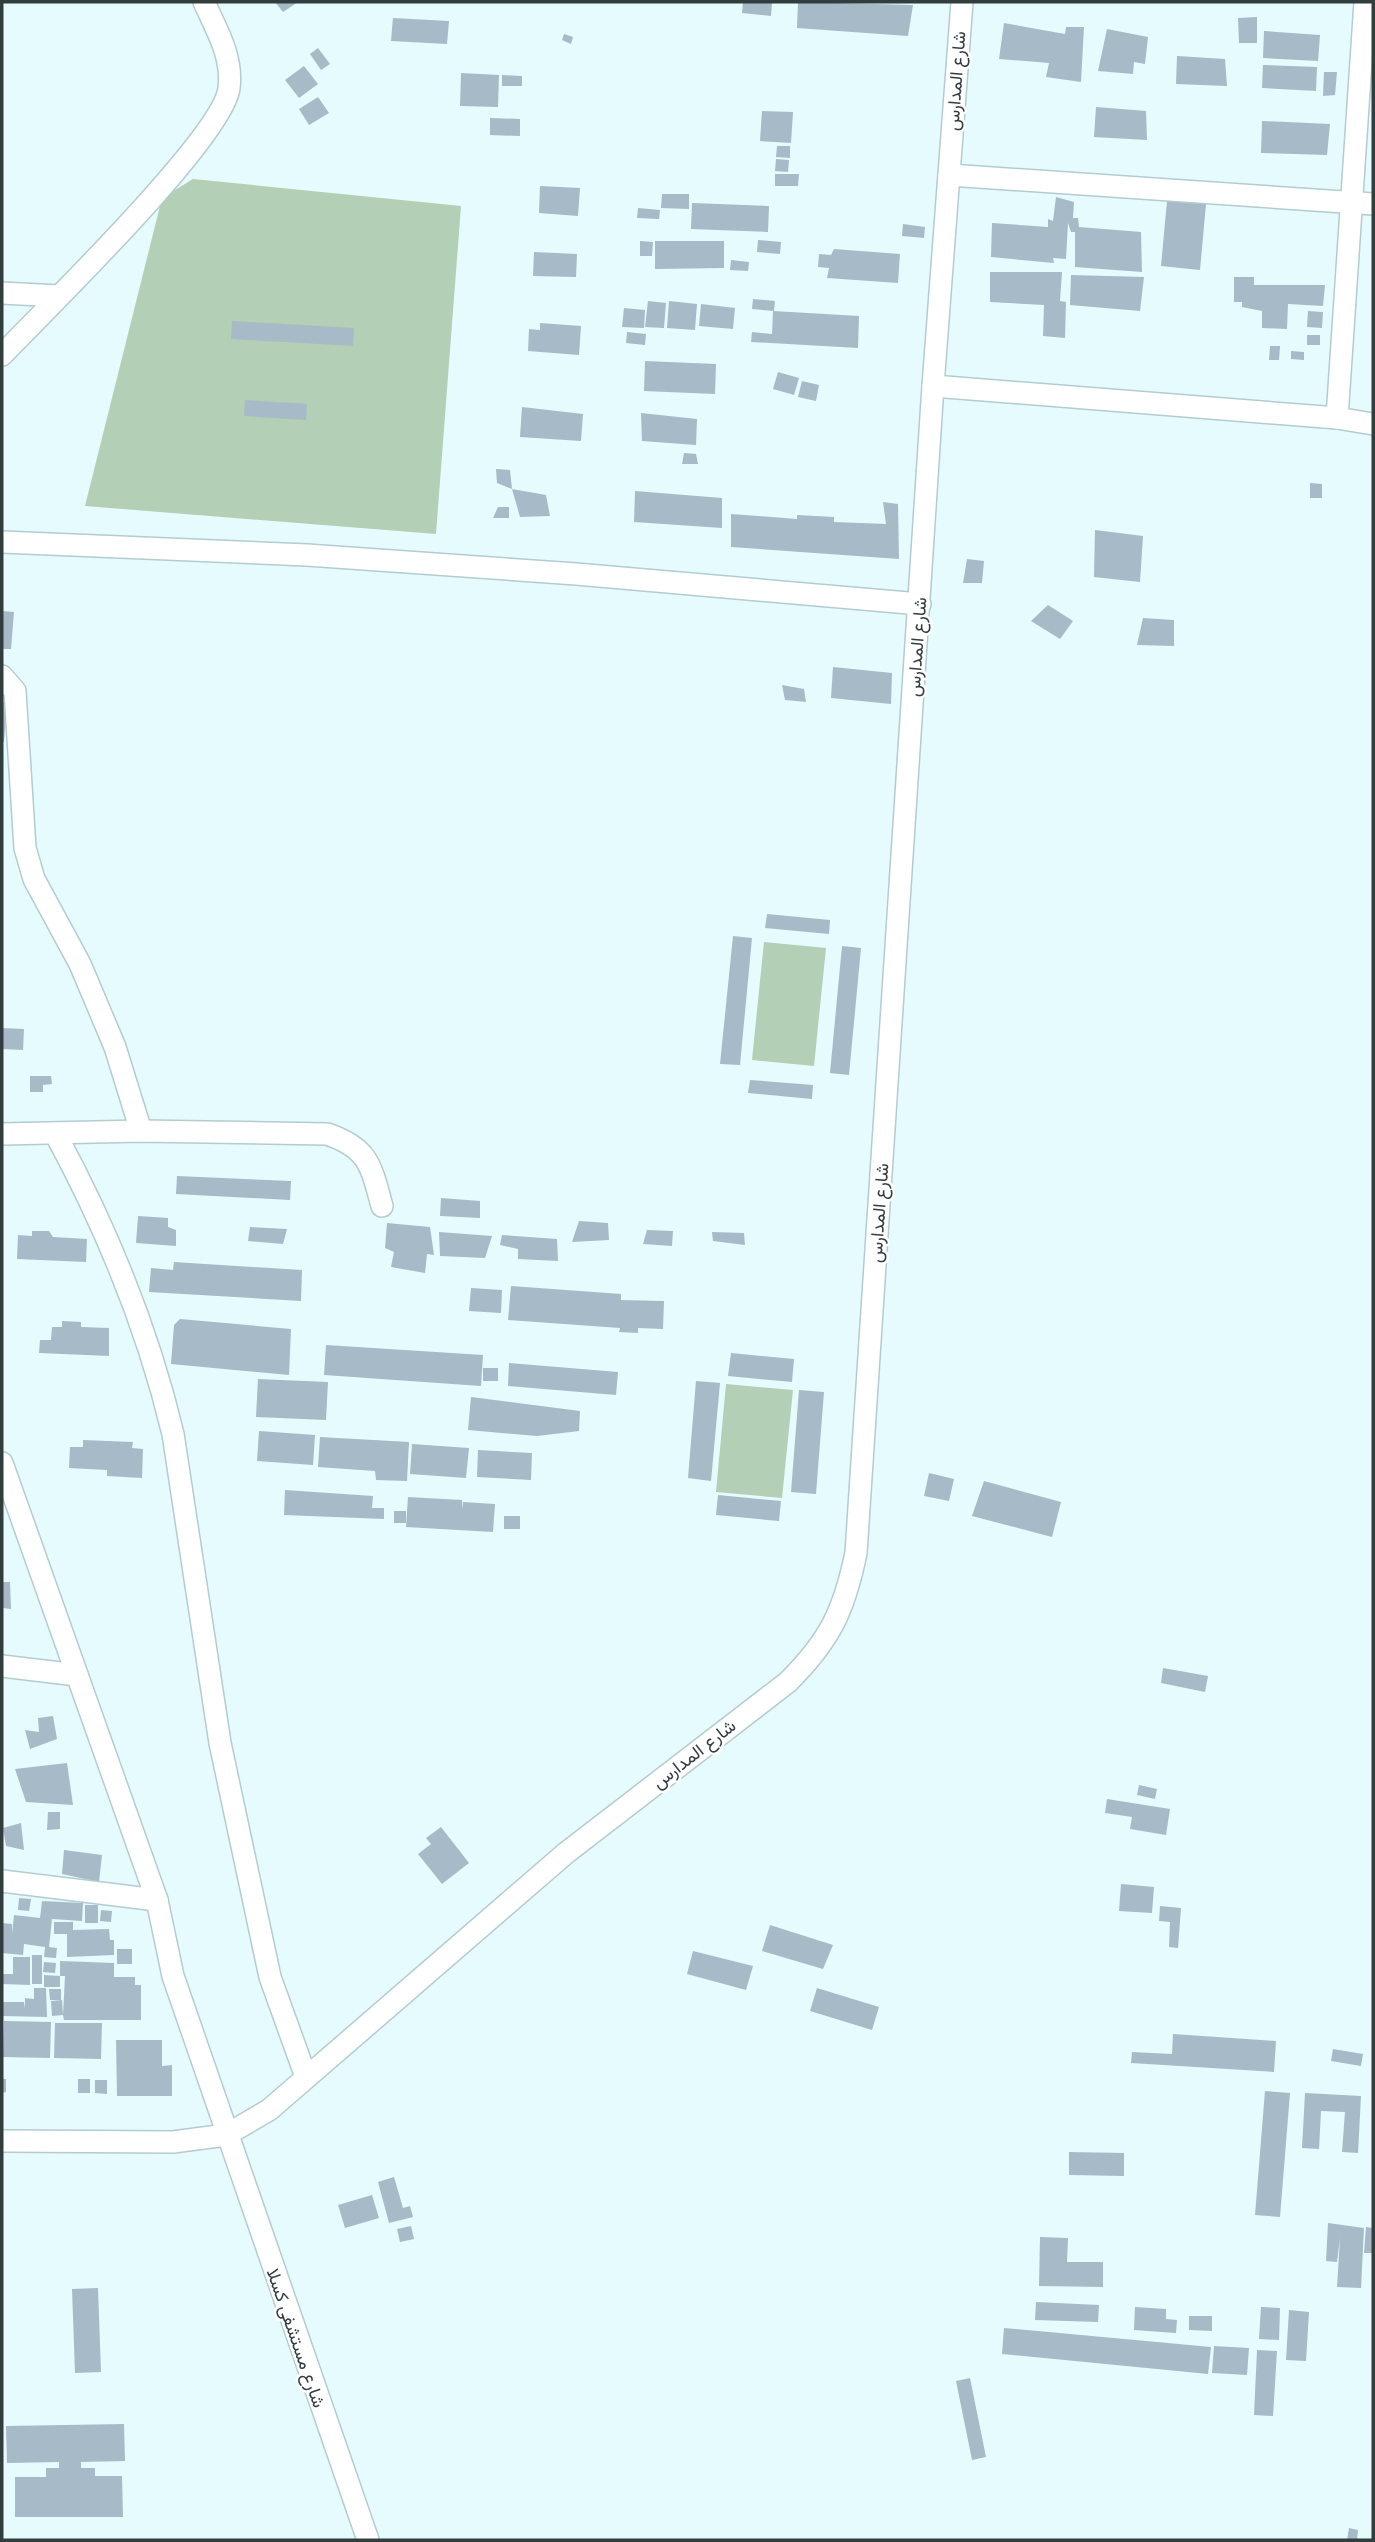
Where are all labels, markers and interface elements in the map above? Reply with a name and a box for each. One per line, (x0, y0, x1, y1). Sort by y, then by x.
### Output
street label: شارع المدارس (942, 30, 971, 132)
street label: شارع المدارس (903, 596, 932, 698)
street label: شارع المدارس (865, 1162, 894, 1264)
street label: شارع المدارس (648, 1715, 741, 1794)
street label: شارع مستشفى كسلا (261, 2265, 330, 2411)

